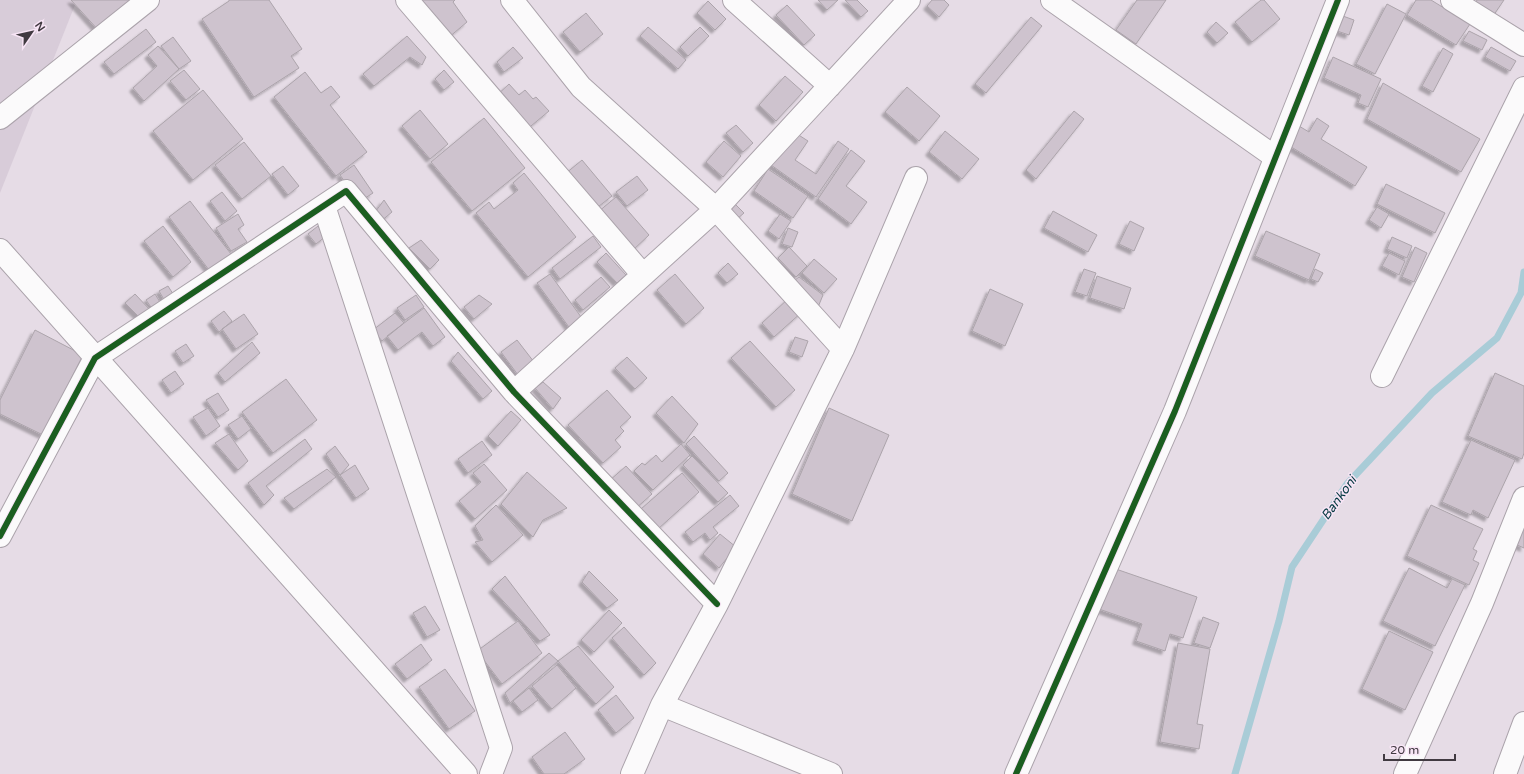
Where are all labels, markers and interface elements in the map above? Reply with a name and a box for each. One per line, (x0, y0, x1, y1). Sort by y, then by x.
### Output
north arrow (12, 12, 52, 52)
text: N (32, 19, 48, 34)
water label: Bankoni (1318, 472, 1361, 523)
scale bar (1384, 736, 1455, 762)
text: 20 m (1390, 743, 1419, 757)

